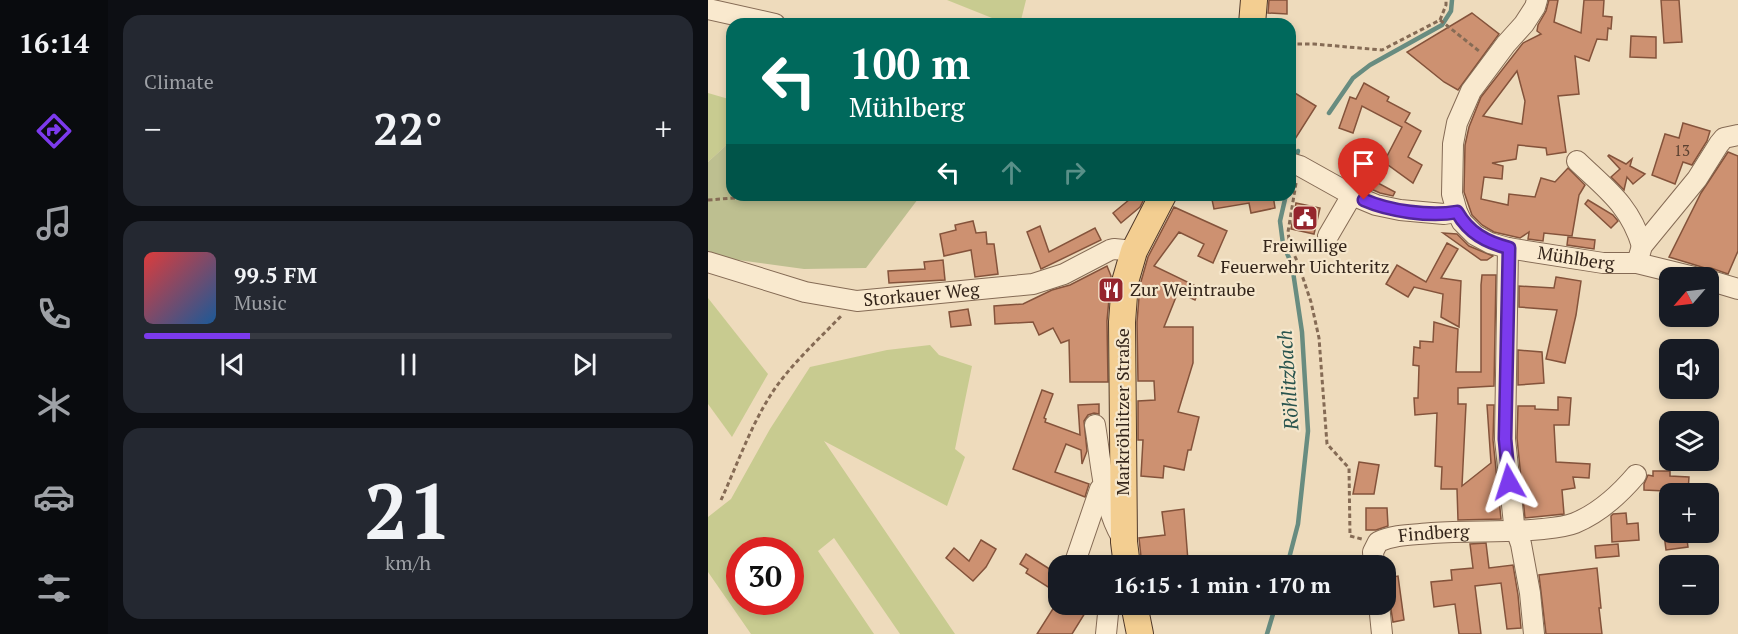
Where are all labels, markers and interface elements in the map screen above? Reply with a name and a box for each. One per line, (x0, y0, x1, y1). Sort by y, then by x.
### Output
text: 16:14 (19, 25, 89, 61)
text: 100 m (849, 35, 970, 91)
icon: left (750, 42, 828, 120)
text: Climate (144, 68, 214, 95)
text: Mühlberg (849, 89, 965, 125)
text: 22° (373, 98, 443, 158)
text: − (144, 107, 162, 150)
text: + (654, 107, 672, 150)
icon: directions (33, 110, 75, 152)
pin (1338, 138, 1389, 200)
house number: 13 (1674, 140, 1690, 160)
icon: arrive (1347, 147, 1380, 180)
icon: left (932, 156, 965, 189)
icon: ahead (995, 156, 1028, 189)
icon: right (1058, 156, 1091, 189)
icon: music (33, 202, 75, 244)
public building icon: Freiwillige Feuerwehr Uichteritz (1290, 203, 1320, 233)
place label: Freiwillige Feuerwehr Uichteritz (1220, 233, 1390, 278)
street label: Mühlberg (1536, 240, 1615, 274)
text: 99.5 FM (234, 260, 317, 289)
north arrow (1659, 267, 1719, 327)
map controls (1659, 267, 1719, 615)
restaurant icon: Zur Weintraube (1096, 275, 1126, 305)
street label: Storkauer Weg (862, 276, 981, 311)
place label: Zur Weintraube (1130, 277, 1255, 301)
text: Music (234, 289, 287, 316)
icon: phone (33, 293, 75, 335)
street label: Markröhlitzer Straße (1110, 328, 1134, 496)
water label: Röhlitzbach (1271, 329, 1305, 432)
button: sound (1659, 339, 1719, 399)
icon: previous (216, 348, 249, 381)
icon: pause (392, 348, 425, 381)
icon: next (568, 348, 601, 381)
icon: climate (33, 384, 75, 426)
button: layers (1659, 411, 1719, 471)
position arrow (1477, 450, 1541, 514)
text: 21 (364, 458, 452, 561)
icon: car (33, 476, 75, 518)
button: + (1659, 483, 1719, 543)
street label: Findberg (1397, 518, 1470, 547)
speed limit sign: 30 (726, 537, 804, 615)
text: km/h (385, 549, 431, 576)
button: − (1659, 555, 1719, 615)
icon: filters (33, 567, 75, 609)
text: 16:15 · 1 min · 170 m (1113, 570, 1331, 599)

